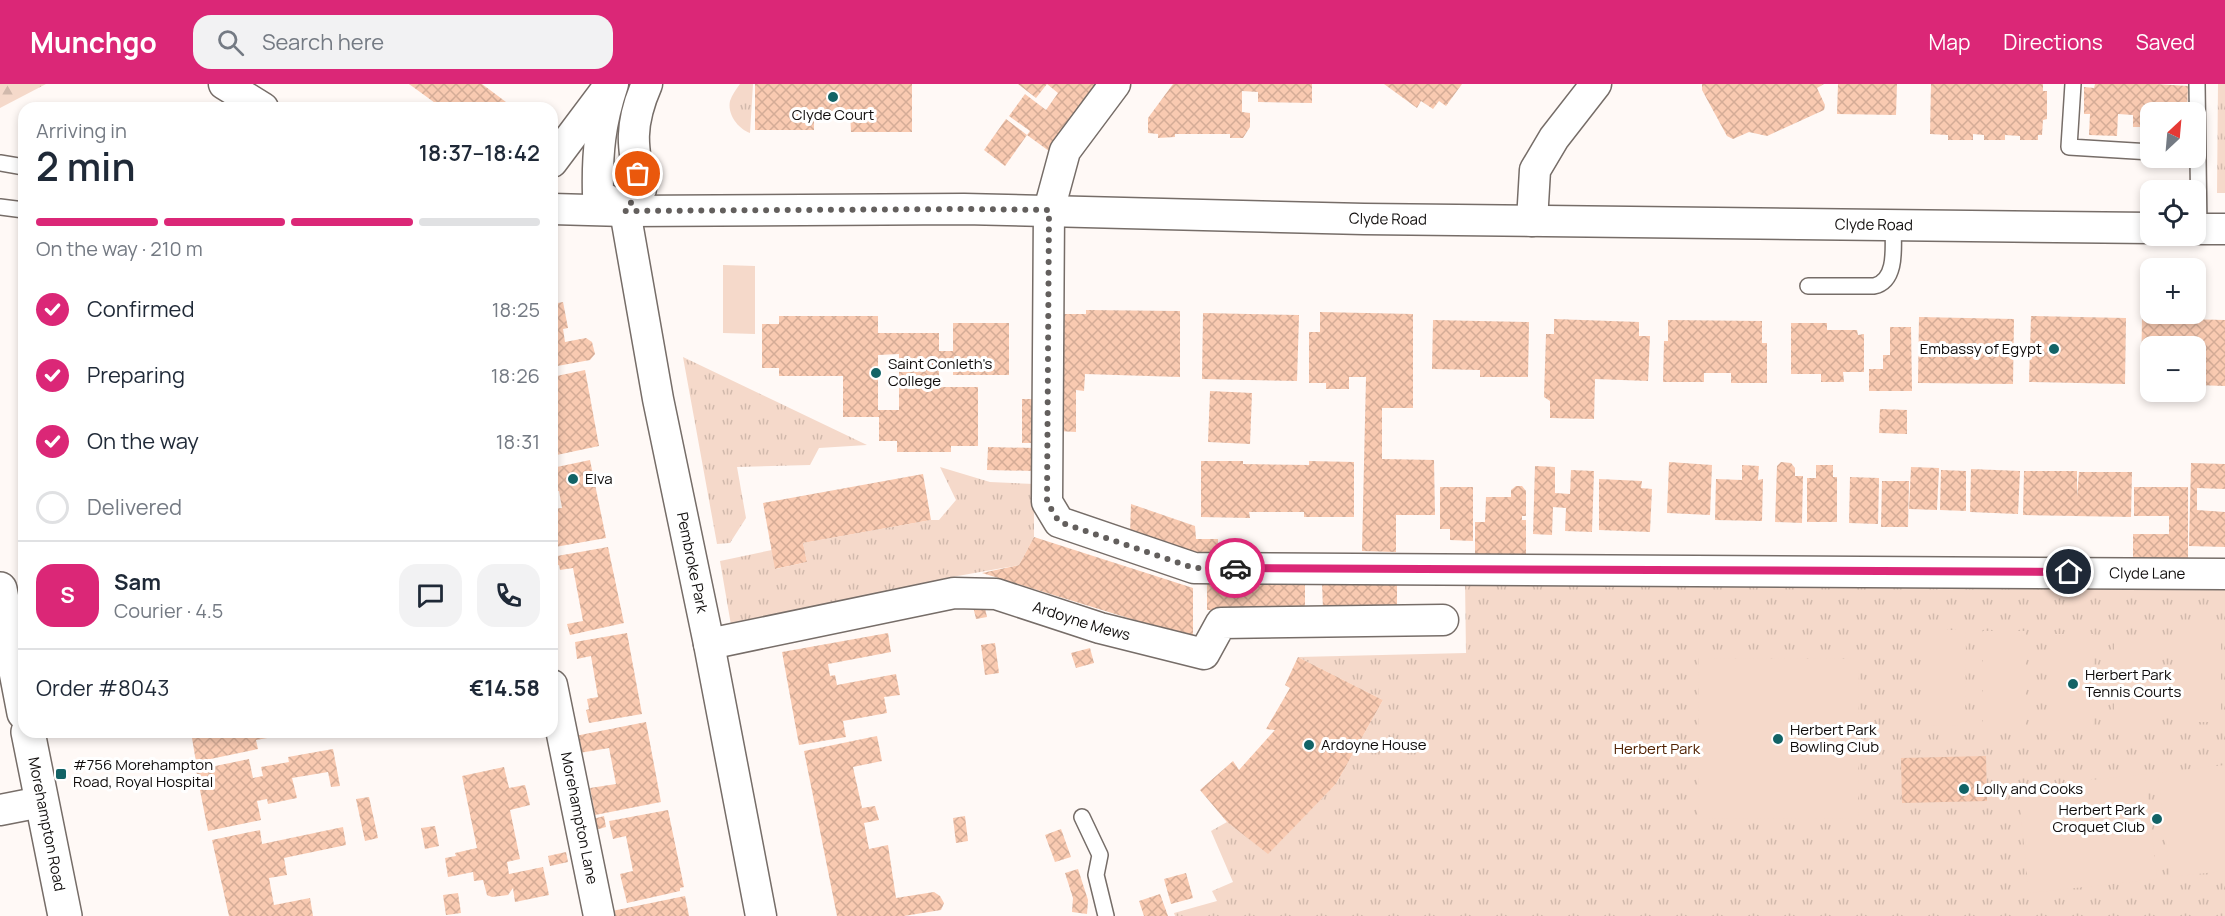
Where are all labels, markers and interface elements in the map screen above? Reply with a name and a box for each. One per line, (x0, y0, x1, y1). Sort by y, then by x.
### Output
search box (193, 15, 613, 69)
text: Munchgo (30, 23, 157, 61)
icon: search (214, 26, 247, 59)
text: Search here (262, 27, 384, 57)
text: Map (1929, 28, 1970, 56)
text: Directions (2003, 28, 2103, 56)
text: Saved (2136, 28, 2195, 56)
marker: Clyde Court (826, 90, 840, 104)
north arrow (2140, 102, 2206, 168)
map controls (2140, 102, 2206, 402)
place label: Clyde Court (792, 104, 874, 125)
text: Arriving in (36, 117, 127, 144)
text: 18:37–18:42 (419, 138, 540, 168)
text: 2 min (36, 139, 135, 193)
pin (612, 148, 663, 199)
icon: bag (621, 157, 654, 190)
button: locate (2140, 180, 2206, 246)
street label: Clyde Road (1349, 208, 1427, 230)
street label: Clyde Road (1835, 213, 1913, 235)
text: On the way · 210 m (36, 235, 203, 262)
button: + (2140, 258, 2206, 324)
icon: check (36, 293, 69, 326)
text: Confirmed (87, 294, 195, 324)
text: 18:25 (492, 296, 540, 323)
button: − (2140, 336, 2206, 402)
place label: Embassy of Egypt (1920, 338, 2042, 359)
marker: Embassy of Egypt (2047, 342, 2061, 356)
place label: Saint Conleth's College (888, 353, 992, 391)
icon: check (36, 359, 69, 392)
text: Preparing (87, 360, 185, 390)
text: 18:26 (491, 362, 540, 389)
marker: Saint Conleth's College (869, 366, 883, 380)
icon: check (36, 425, 69, 458)
text: On the way (87, 426, 199, 456)
text: 18:31 (496, 428, 540, 455)
place label: Elva (585, 468, 613, 489)
marker: Elva (566, 472, 580, 486)
text: Delivered (87, 492, 182, 522)
street label: Pembroke Park (672, 510, 713, 615)
courier (1205, 538, 1265, 598)
pin (2043, 546, 2094, 597)
icon: car (1219, 552, 1252, 585)
icon: home (2052, 555, 2085, 588)
street label: Clyde Lane (2109, 562, 2186, 584)
button: chat (399, 564, 462, 627)
button: phone (477, 564, 540, 627)
text: Sam (114, 567, 161, 597)
text: S (60, 580, 75, 610)
street label: Ardoyne Mews (1030, 596, 1133, 645)
text: Courier · 4.5 (114, 597, 223, 624)
place label: Herbert Park Tennis Courts (2085, 664, 2181, 702)
text: Order #8043 (36, 673, 169, 703)
text: €14.58 (469, 673, 540, 703)
marker: Herbert Park Tennis Courts (2066, 677, 2080, 691)
place label: Herbert Park Bowling Club (1790, 719, 1879, 757)
marker: Herbert Park Bowling Club (1771, 732, 1785, 746)
place label: Ardoyne House (1321, 734, 1427, 755)
marker: Ardoyne House (1302, 738, 1316, 752)
park label: Herbert Park (1614, 738, 1701, 759)
street label: Morehampton Lane (556, 750, 603, 886)
place label: #756 Morehampton Road, Royal Hospital (73, 754, 213, 792)
street label: Morehampton Road (23, 755, 71, 893)
marker: #756 Morehampton Road, Royal Hospital (54, 767, 68, 781)
place label: Lolly and Cooks (1976, 778, 2083, 799)
marker: Lolly and Cooks (1957, 782, 1971, 796)
place label: Herbert Park Croquet Club (2053, 799, 2146, 837)
marker: Herbert Park Croquet Club (2150, 812, 2164, 826)

